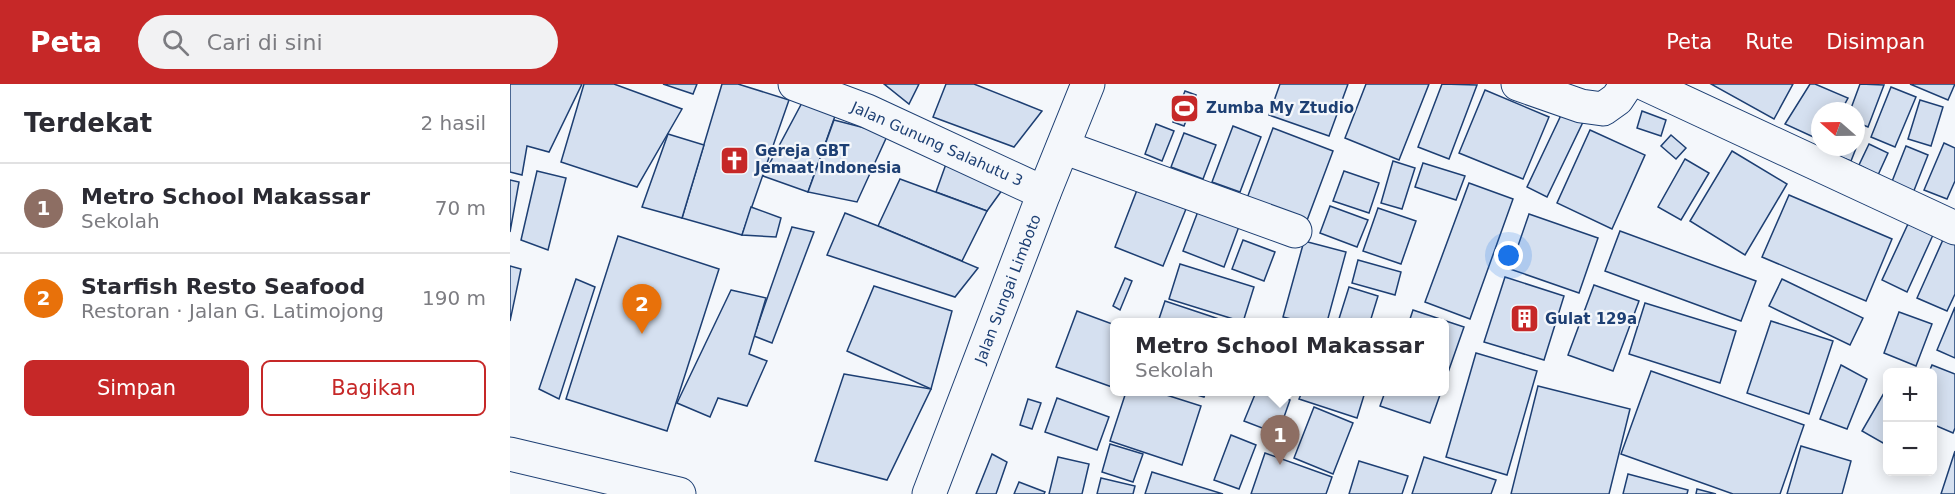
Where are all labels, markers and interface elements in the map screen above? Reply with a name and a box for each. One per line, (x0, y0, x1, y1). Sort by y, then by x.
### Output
search box (138, 15, 558, 69)
text: Peta (30, 26, 102, 59)
icon: search (159, 26, 192, 59)
text: Cari di sini (207, 30, 323, 55)
text: Peta (1666, 30, 1712, 54)
text: Rute (1745, 30, 1793, 54)
text: Disimpan (1826, 30, 1925, 54)
sports icon: Zumba My Ztudio (1169, 92, 1201, 124)
street label: Jalan Gunung Salahutu 3 (847, 98, 1026, 190)
place label: Zumba My Ztudio (1206, 99, 1354, 117)
north arrow (1811, 102, 1865, 156)
text: Terdekat (24, 108, 152, 138)
text: 2 hasil (420, 111, 486, 135)
place label: Gereja GBT Jemaat Indonesia (754, 142, 901, 177)
church icon: Gereja GBT Jemaat Indonesia (718, 144, 750, 176)
text: Metro School Makassar (81, 184, 370, 209)
text: 1 (37, 196, 50, 220)
text: 70 m (435, 196, 486, 220)
text: Sekolah (81, 209, 160, 233)
street label: Jalan Sungai Limboto (971, 212, 1045, 367)
your location (1494, 241, 1523, 270)
text: Starfish Resto Seafood (81, 274, 365, 299)
pin: 2 (622, 284, 662, 334)
text: 2 (37, 286, 50, 310)
text: 190 m (422, 286, 486, 310)
text: Restoran · Jalan G. Latimojong (81, 299, 384, 323)
building icon: Gulat 129a (1508, 303, 1540, 335)
place label: Gulat 129a (1545, 310, 1637, 328)
popup (1110, 318, 1449, 396)
text: Metro School Makassar (1135, 333, 1424, 358)
text: Sekolah (1135, 358, 1214, 382)
button: Simpan (24, 360, 249, 416)
button: Bagikan (261, 360, 486, 416)
map controls (1883, 368, 1937, 476)
button: + (1883, 368, 1937, 422)
pin: 1 (1260, 416, 1300, 465)
button: − (1883, 422, 1937, 476)

